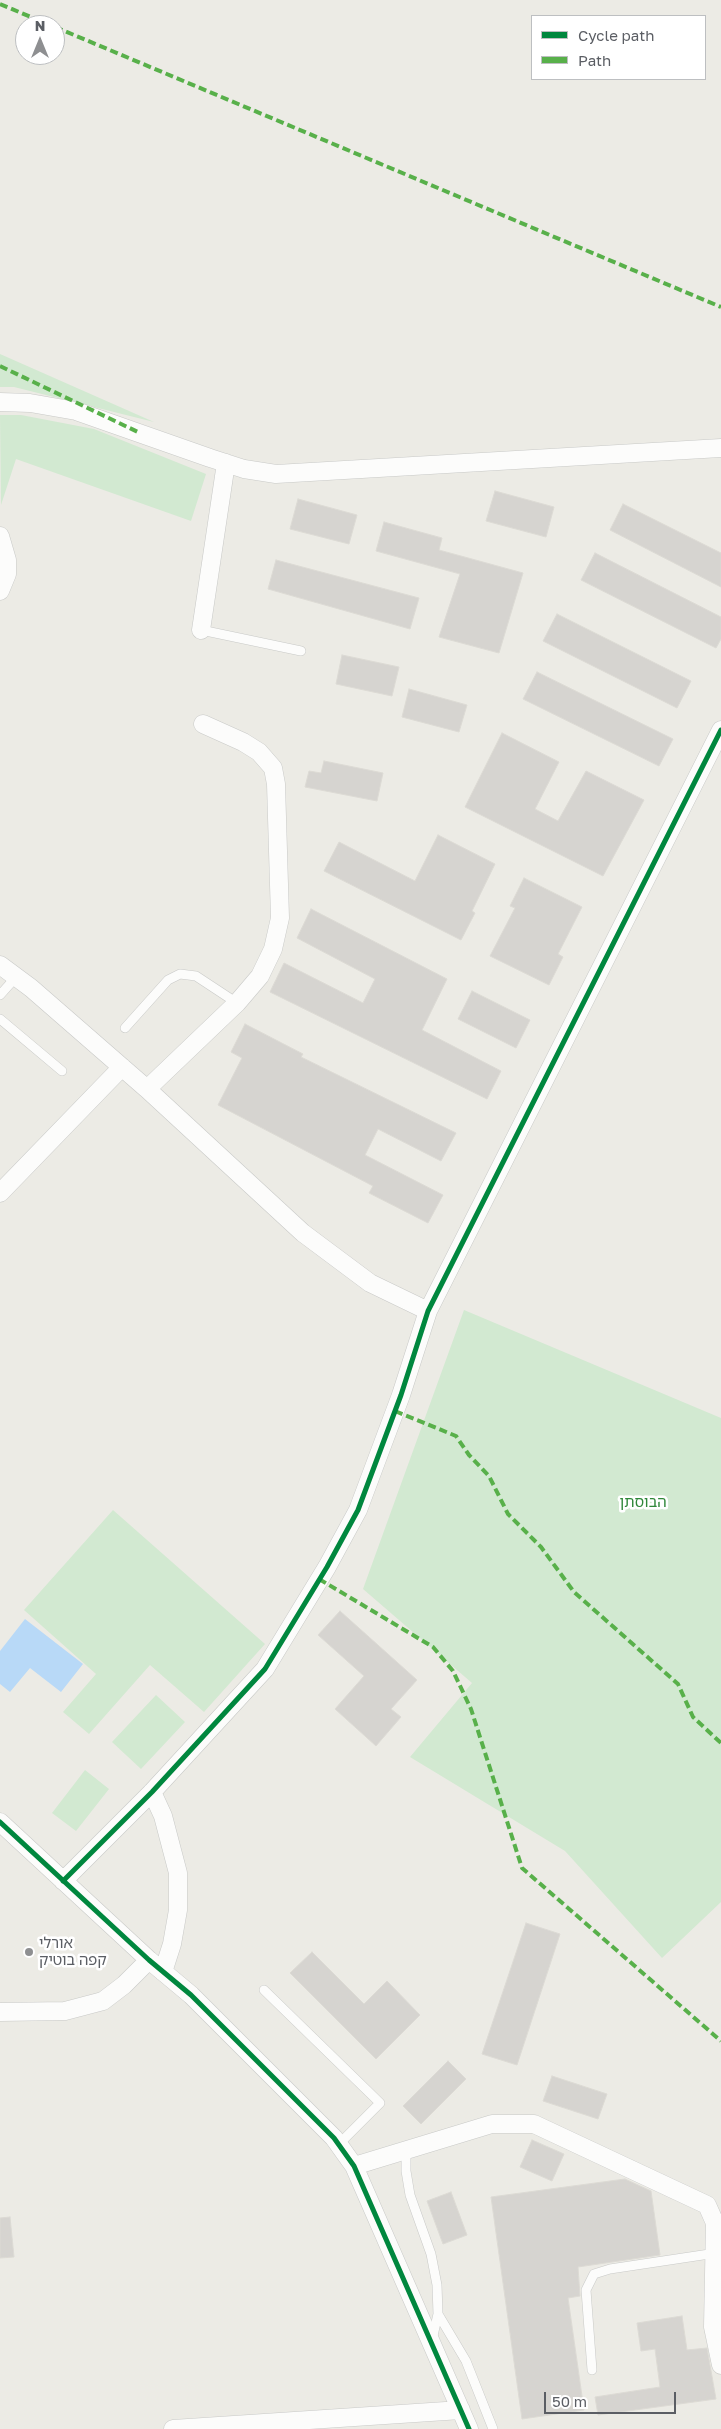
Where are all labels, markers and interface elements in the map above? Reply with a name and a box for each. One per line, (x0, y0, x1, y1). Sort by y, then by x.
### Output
north arrow (15, 15, 65, 65)
legend (531, 15, 706, 80)
text: N (35, 17, 45, 34)
text: Cycle path (578, 26, 654, 44)
text: Path (578, 51, 611, 69)
park label: הבוסתן (619, 1493, 667, 1511)
place label: אורלי קפה בוטיק (39, 1934, 107, 1969)
marker: אורלי קפה בוטיק (23, 1946, 35, 1958)
scale bar (546, 2382, 678, 2414)
text: 50 m (552, 2392, 587, 2410)

